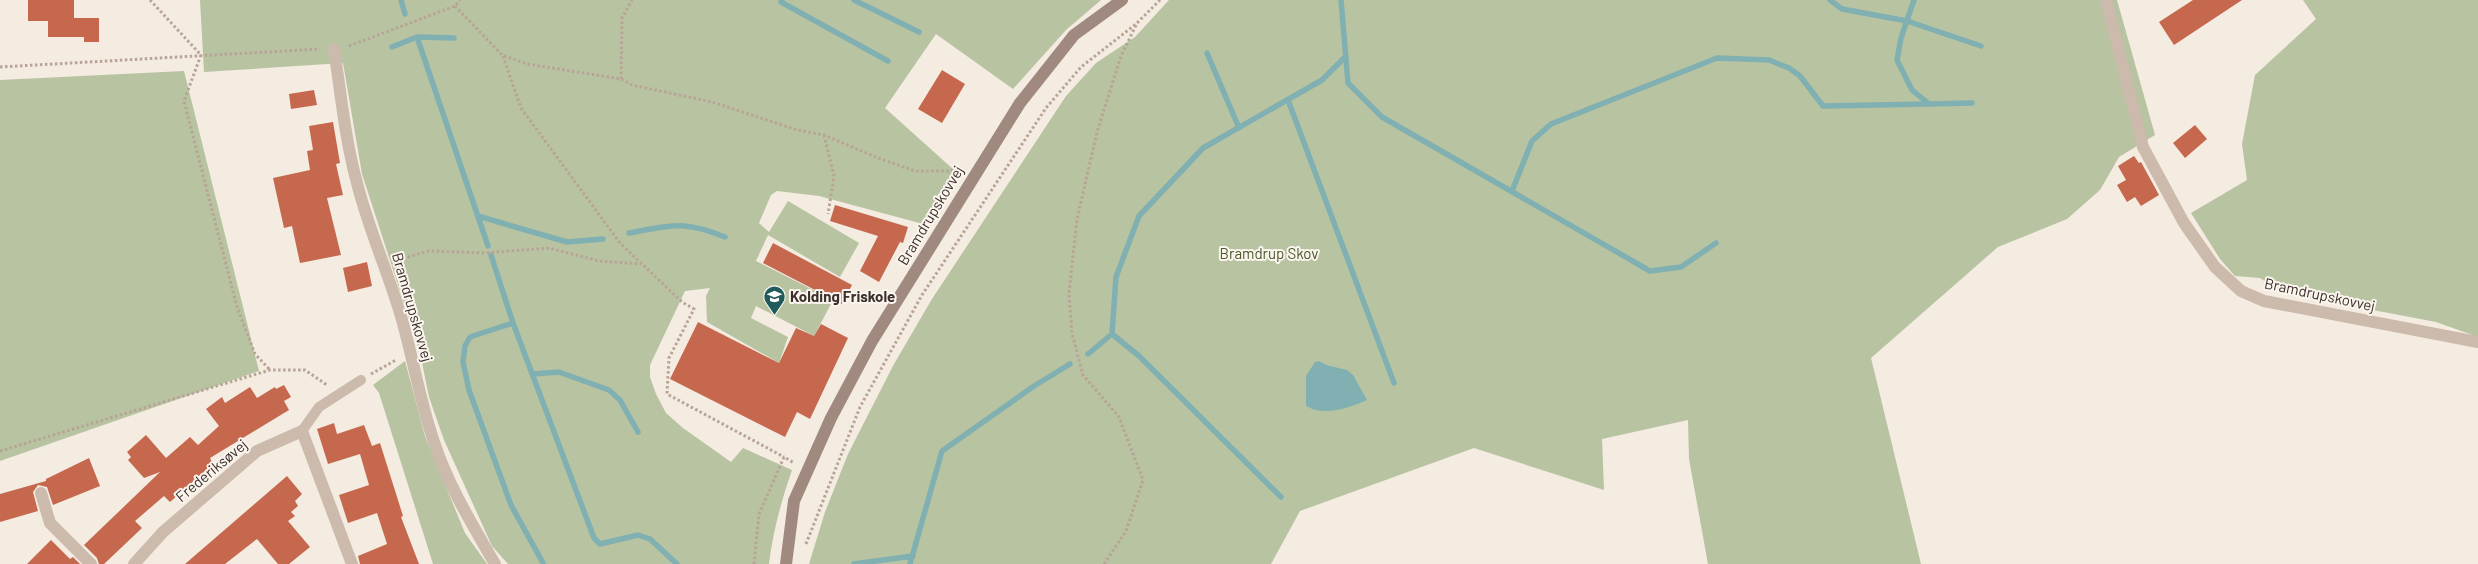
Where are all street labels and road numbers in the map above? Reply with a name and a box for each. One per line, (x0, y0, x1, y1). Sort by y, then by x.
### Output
street label: Bramdrupskovvej (893, 162, 967, 268)
street label: Bramdrupskovvej (389, 250, 437, 364)
street label: Bramdrupskovvej (2263, 273, 2377, 315)
street label: Frederiksøvej (171, 435, 251, 505)

